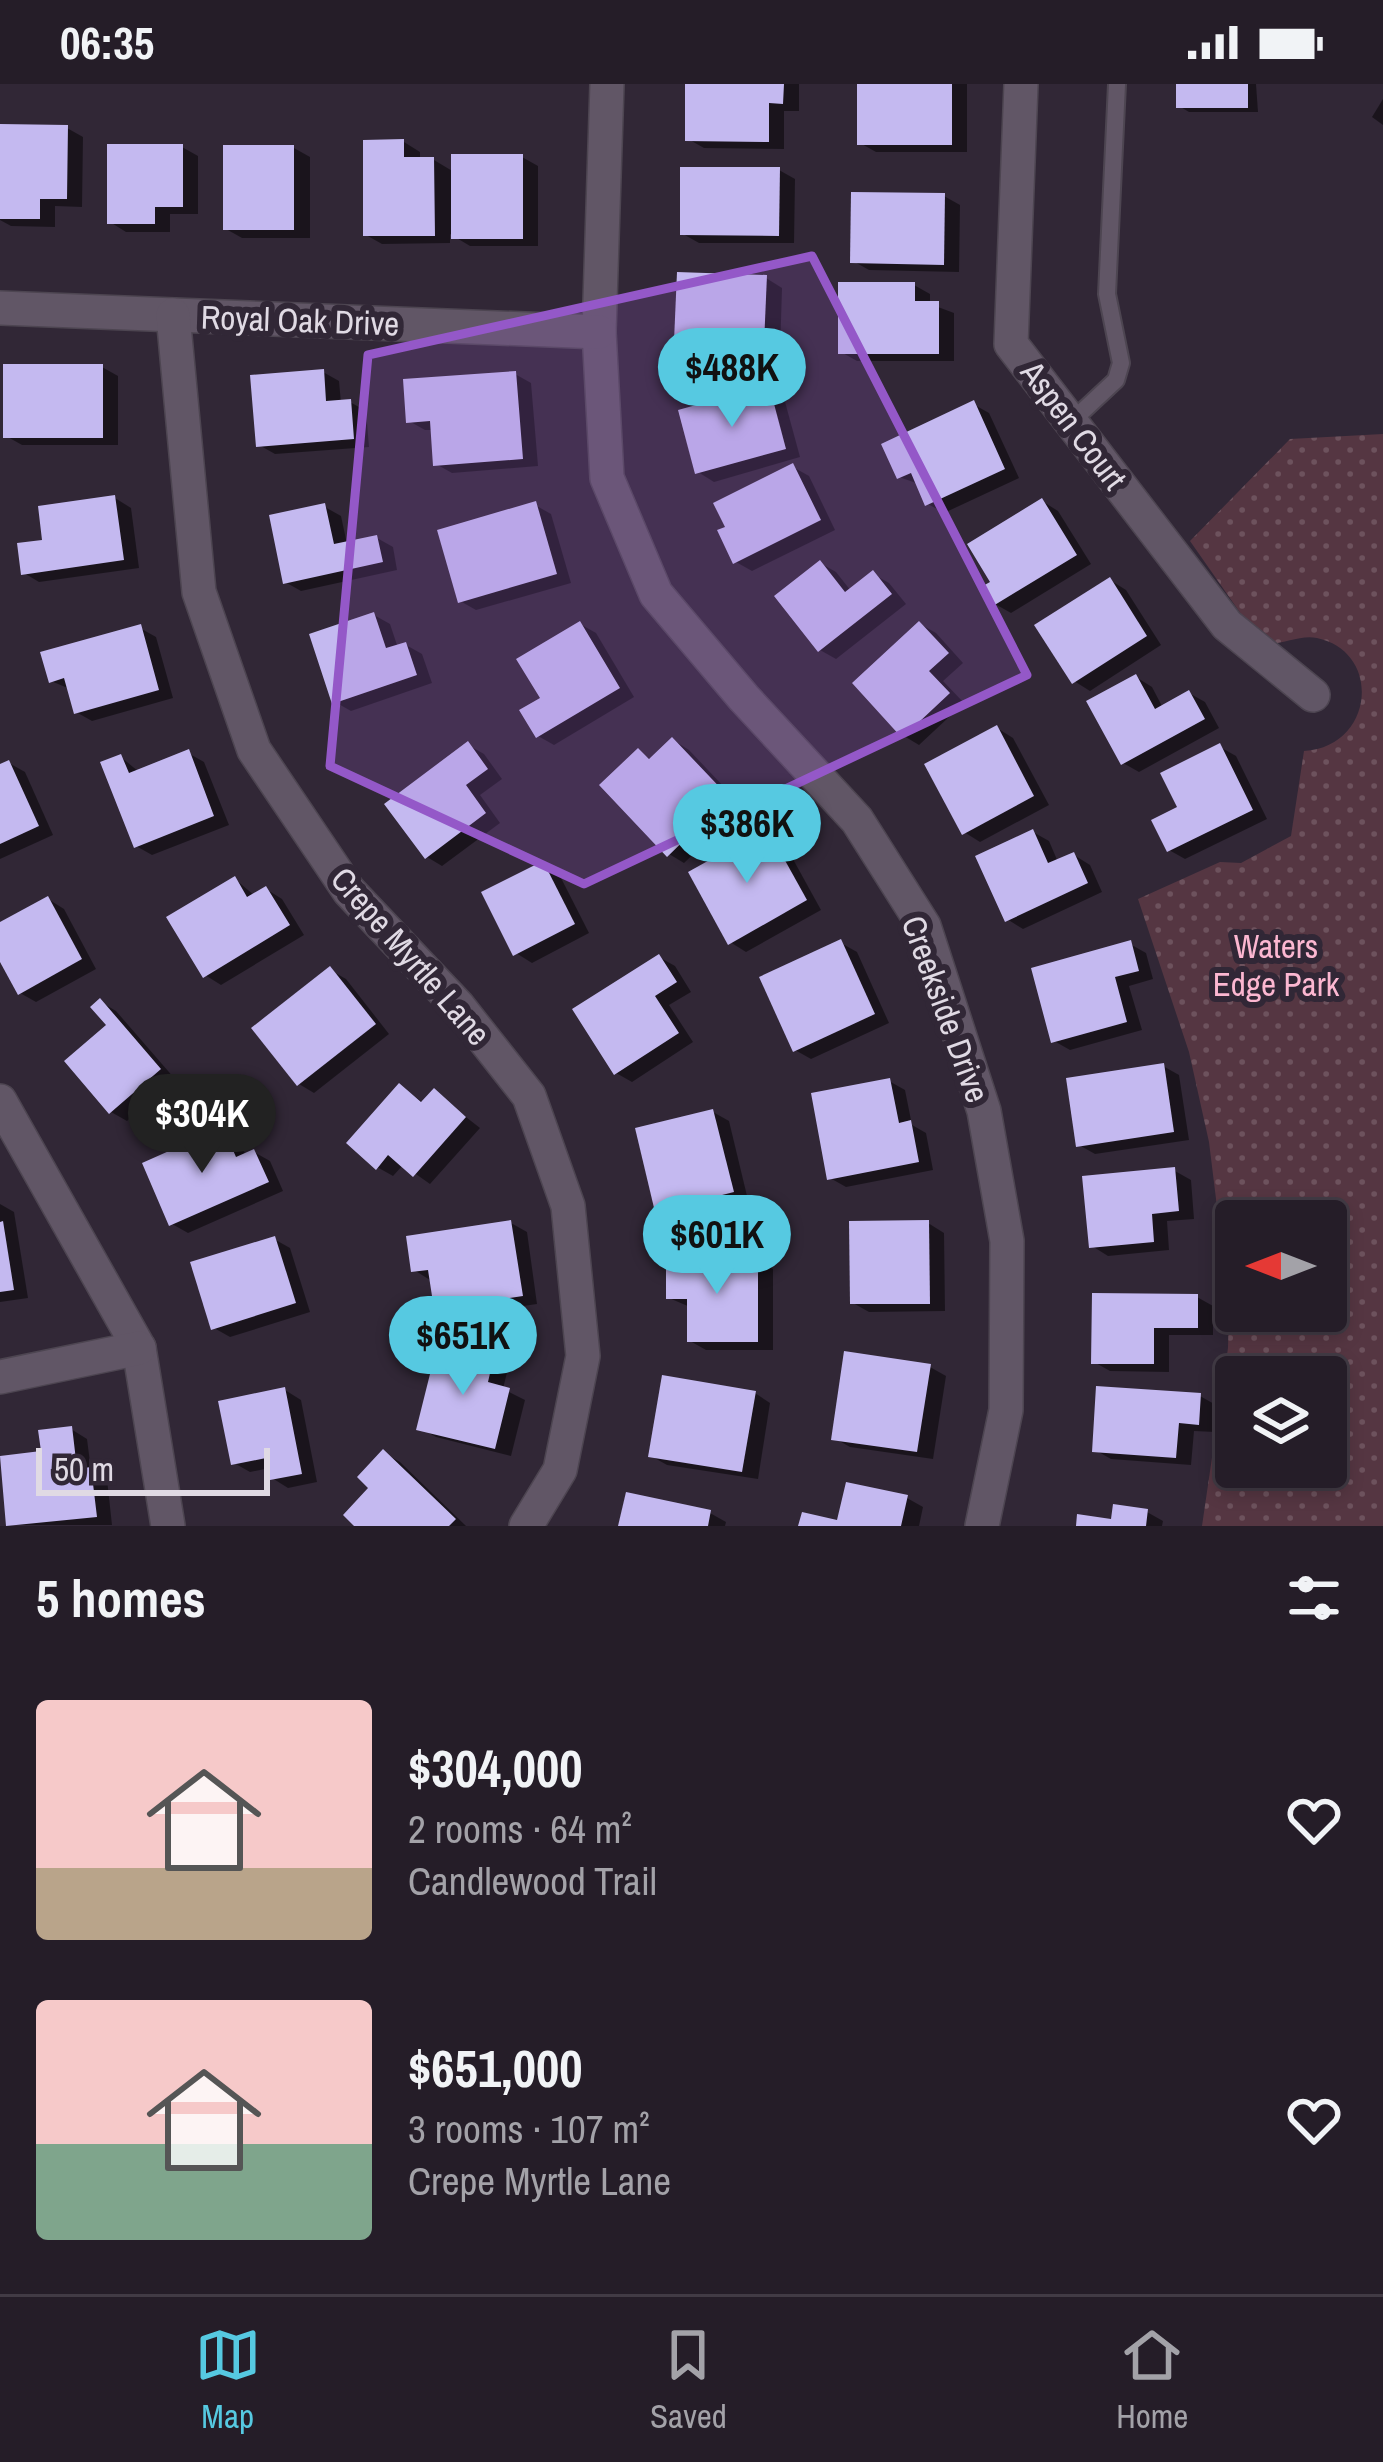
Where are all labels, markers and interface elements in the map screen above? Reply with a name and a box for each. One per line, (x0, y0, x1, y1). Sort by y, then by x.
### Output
text: 06:35 (60, 12, 154, 73)
street label: Royal Oak Drive (200, 295, 400, 345)
pin: $488K (648, 328, 816, 430)
text: $488K (685, 341, 779, 393)
street label: Aspen Court (1011, 351, 1137, 498)
pin: $386K (663, 784, 831, 886)
text: $386K (700, 797, 794, 849)
street label: Crepe Myrtle Lane (321, 858, 501, 1054)
street label: Creekside Drive (892, 910, 1000, 1108)
park label: Waters Edge Park (1213, 924, 1340, 1006)
pin: $304K (118, 1074, 286, 1176)
text: $304K (155, 1087, 249, 1139)
pin: $601K (633, 1195, 801, 1297)
north arrow (1215, 1200, 1347, 1332)
map controls (1215, 1200, 1347, 1488)
text: $601K (670, 1208, 764, 1260)
pin: $651K (379, 1296, 547, 1398)
text: $651K (416, 1309, 510, 1361)
button: layers (1215, 1356, 1347, 1488)
scale bar (36, 1442, 270, 1495)
text: 50 m (54, 1447, 114, 1491)
text: 5 homes (36, 1564, 206, 1633)
icon: filters (1281, 1565, 1347, 1631)
text: $304,000 (408, 1734, 582, 1803)
icon: home (132, 1748, 276, 1892)
icon: heart (1281, 1787, 1347, 1853)
text: 2 rooms · 64 m² (408, 1803, 632, 1855)
text: Candlewood Trail (408, 1855, 657, 1907)
text: $651,000 (408, 2034, 582, 2103)
icon: home (132, 2048, 276, 2192)
icon: heart (1281, 2087, 1347, 2153)
text: 3 rooms · 107 m² (408, 2103, 650, 2155)
text: Crepe Myrtle Lane (408, 2155, 671, 2207)
tab: Map (195, 2322, 261, 2438)
tab: Saved (650, 2322, 727, 2438)
tab: Home (1116, 2322, 1188, 2438)

